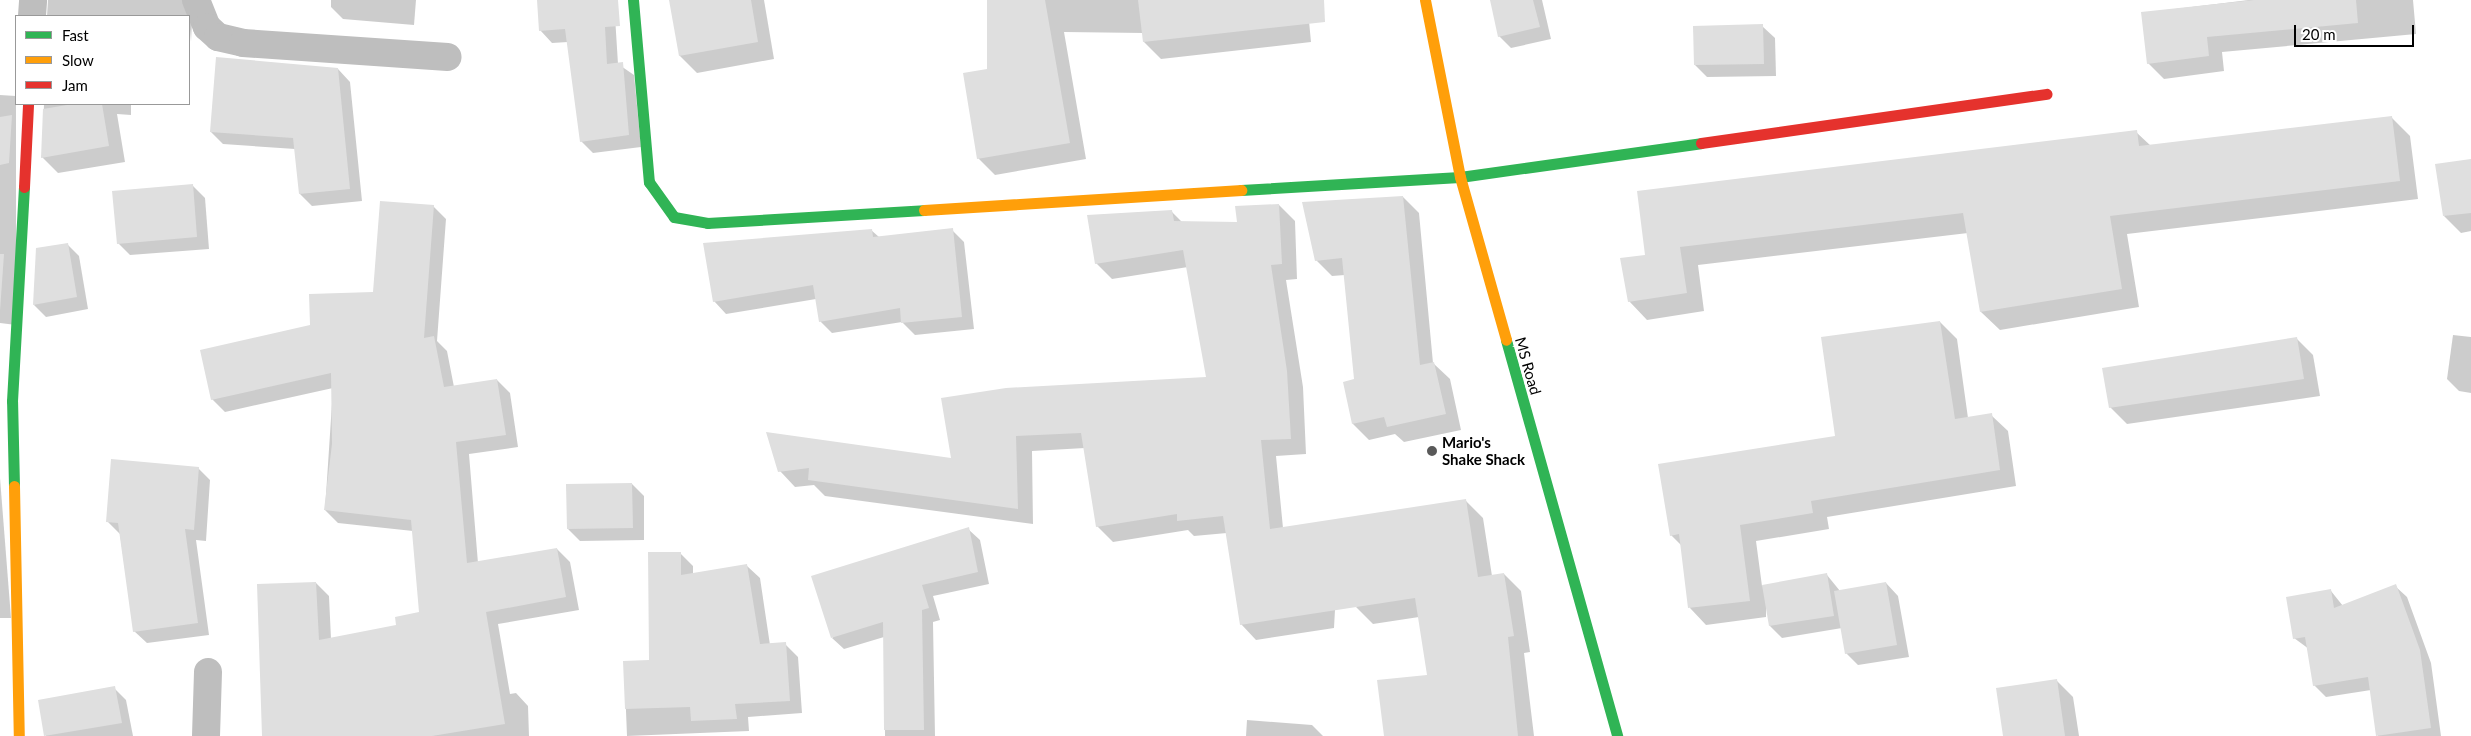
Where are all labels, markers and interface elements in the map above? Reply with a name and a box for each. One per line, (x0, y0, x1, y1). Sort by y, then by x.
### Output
legend (15, 15, 190, 105)
scale bar (2296, 15, 2416, 47)
text: 20 m (2302, 25, 2336, 43)
text: Fast (62, 26, 89, 44)
text: Slow (62, 51, 94, 69)
text: Jam (62, 76, 88, 94)
street label: MS Road (1511, 335, 1545, 397)
place label: Mario's Shake Shack (1442, 433, 1525, 468)
marker: Mario's Shake Shack (1426, 445, 1438, 457)

